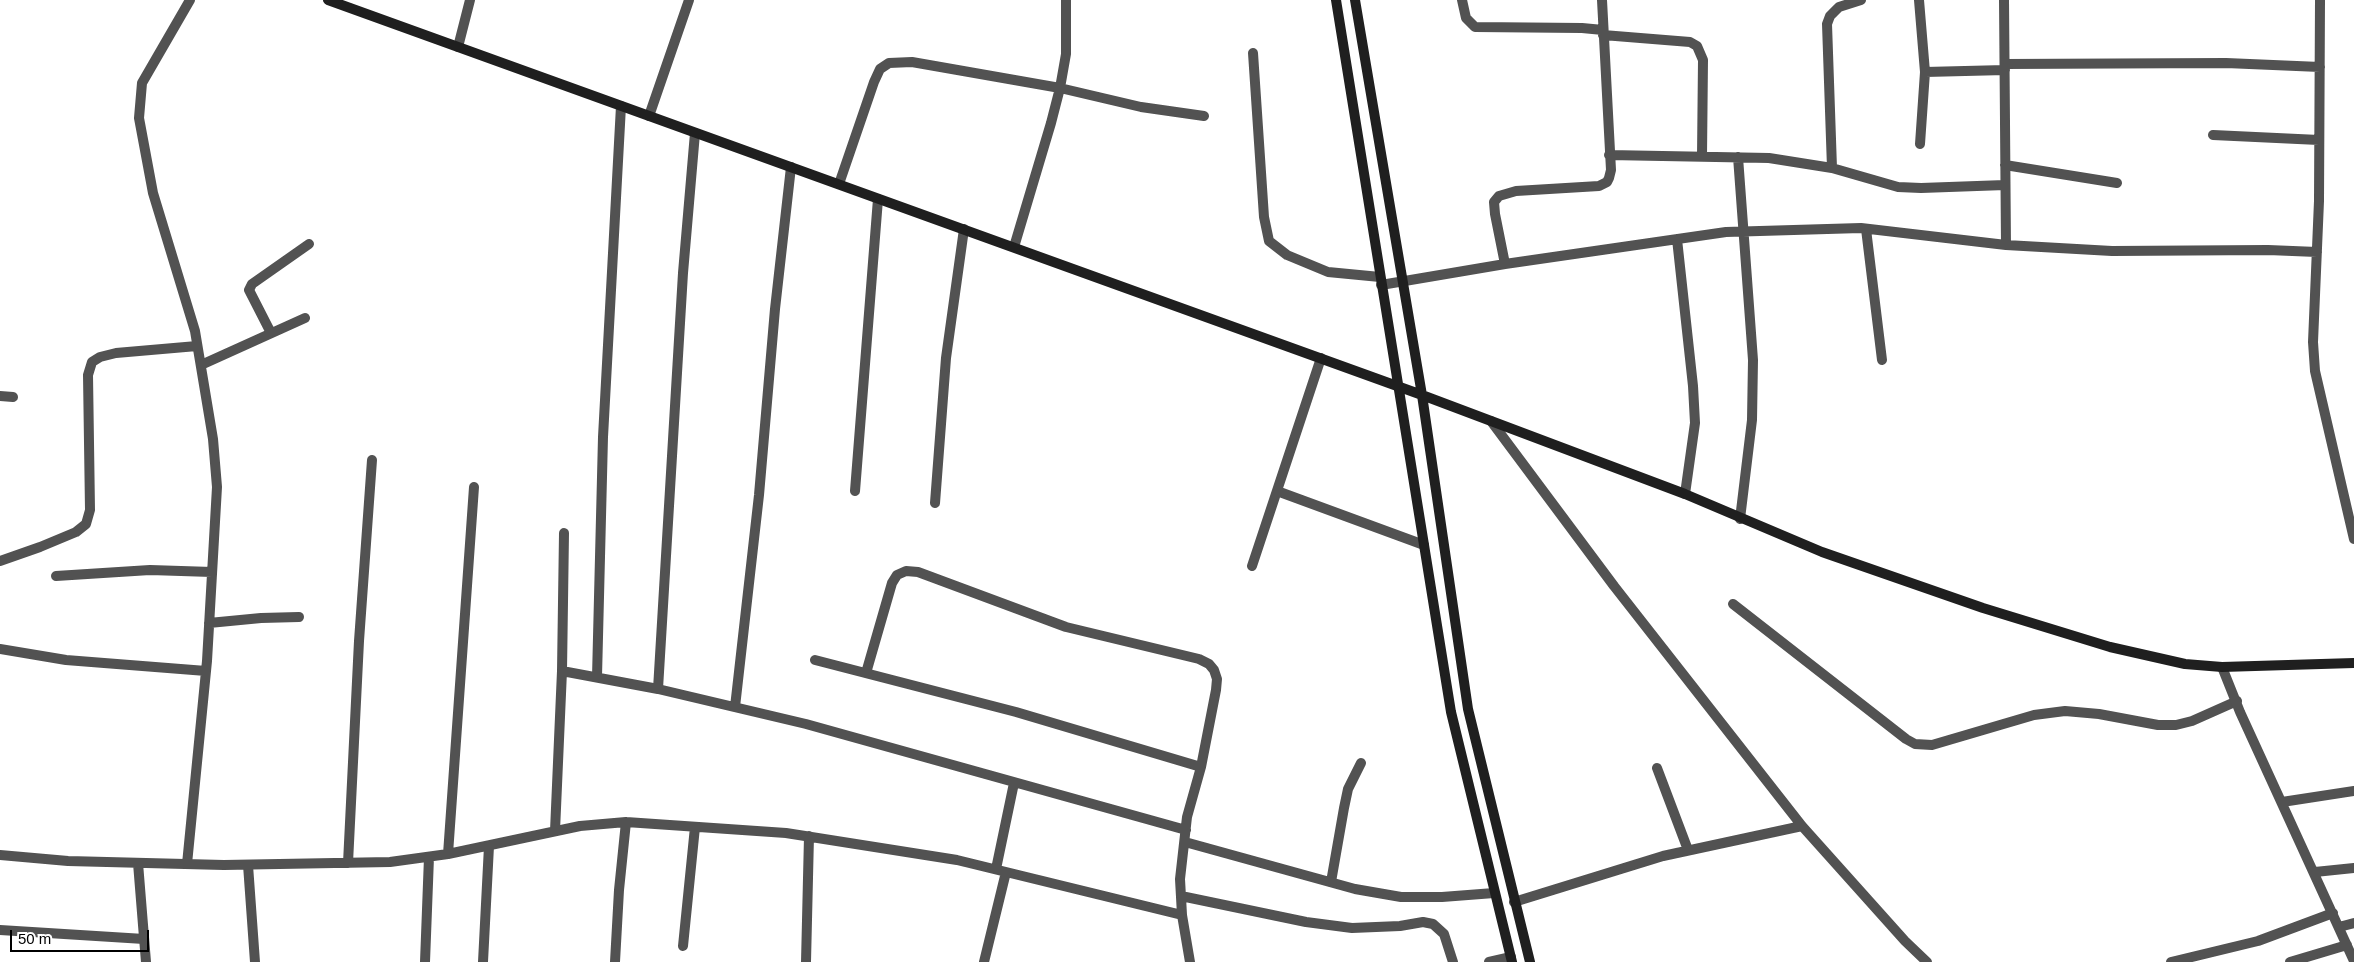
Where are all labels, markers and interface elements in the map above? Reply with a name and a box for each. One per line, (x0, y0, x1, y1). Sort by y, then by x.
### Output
scale bar (12, 920, 151, 952)
text: 50 m (18, 930, 51, 947)

